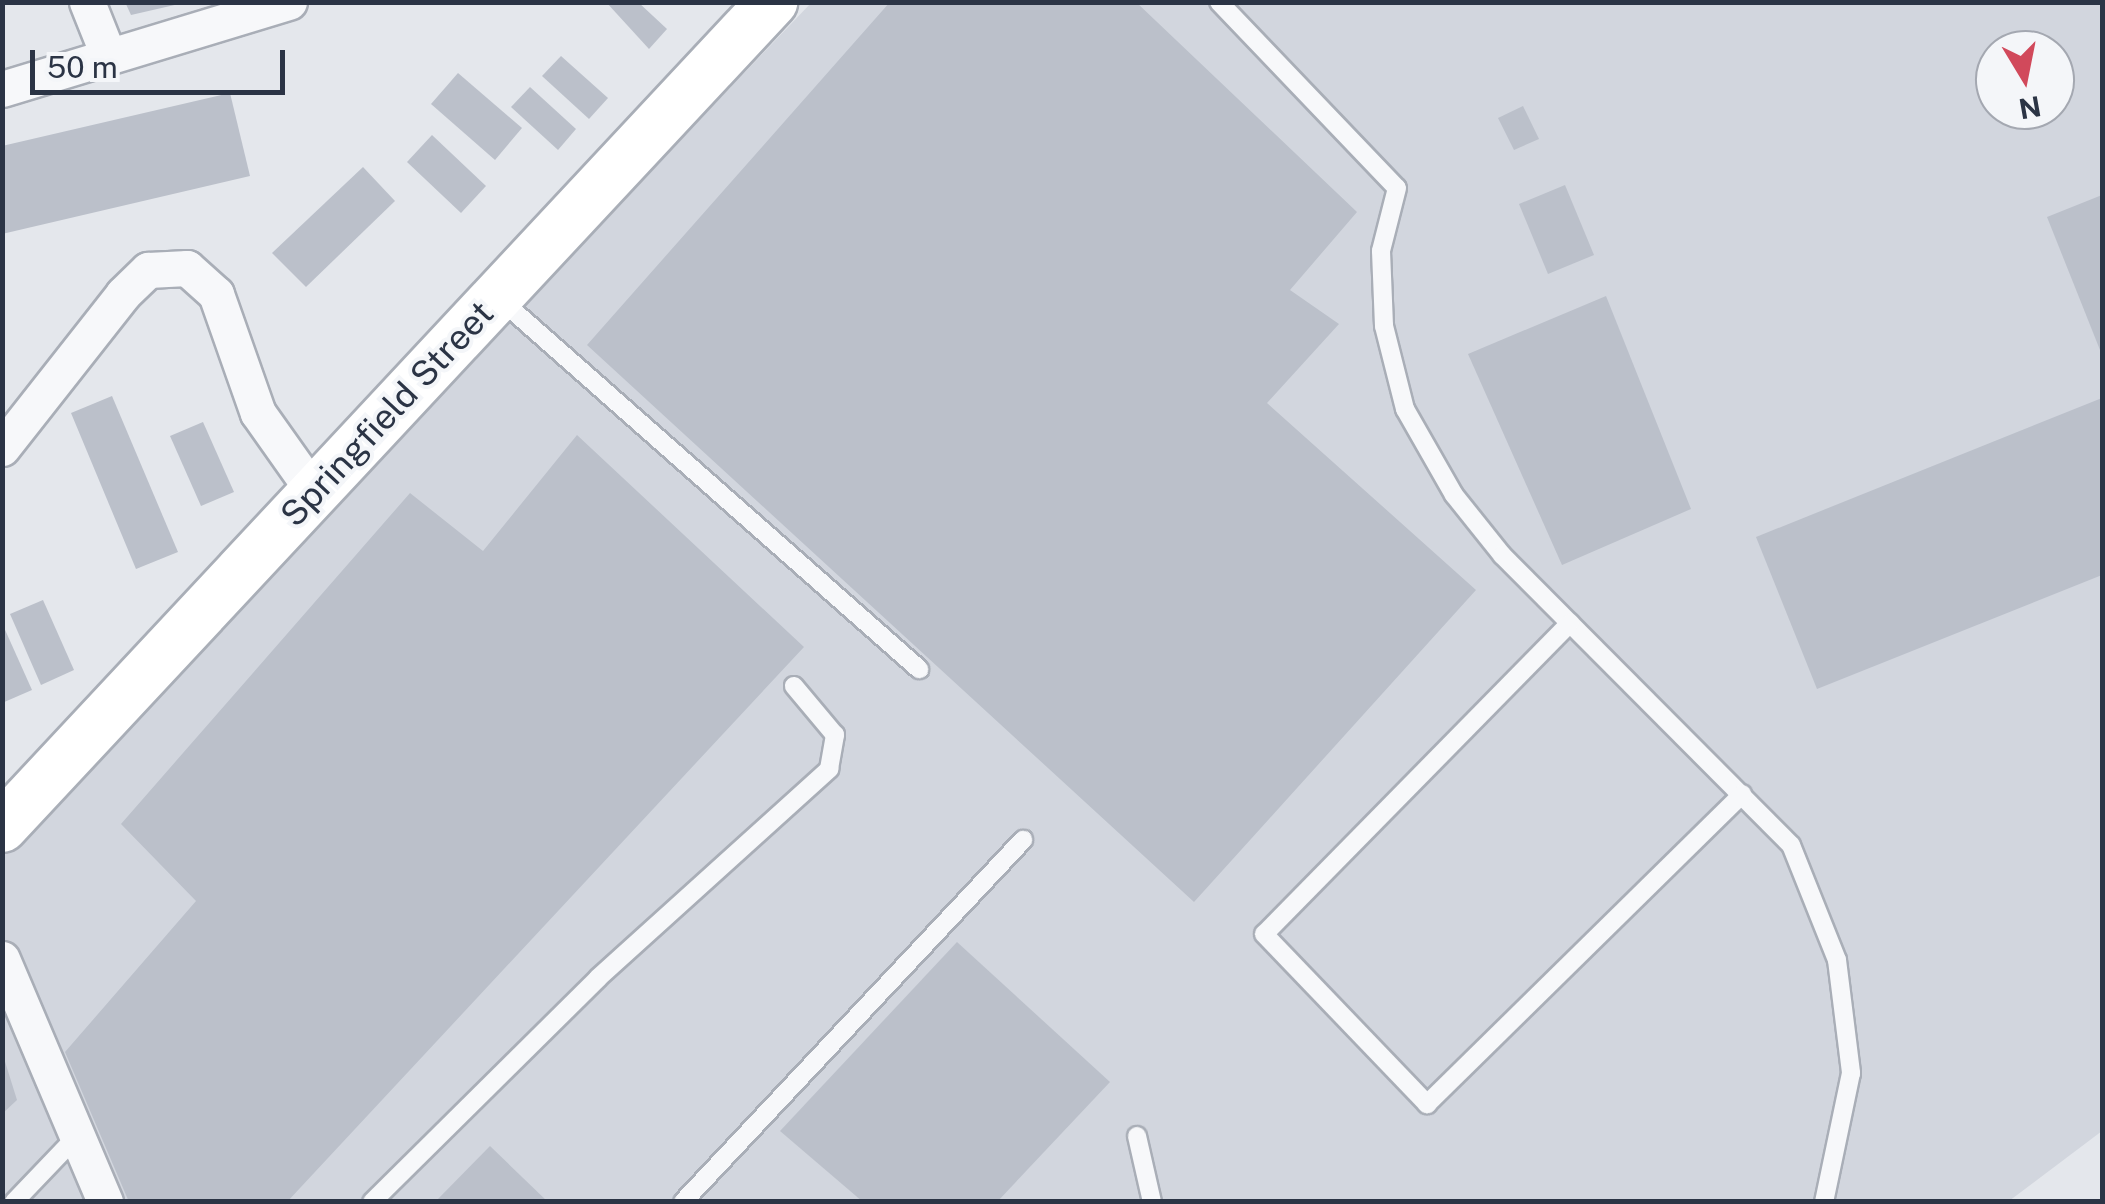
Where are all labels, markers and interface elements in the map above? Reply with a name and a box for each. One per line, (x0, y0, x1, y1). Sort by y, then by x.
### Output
scale bar (35, 30, 290, 92)
north arrow (1975, 30, 2075, 130)
text: 50 m (47, 49, 118, 85)
text: N (2016, 90, 2044, 126)
street label: Springfield Street (272, 293, 502, 535)

